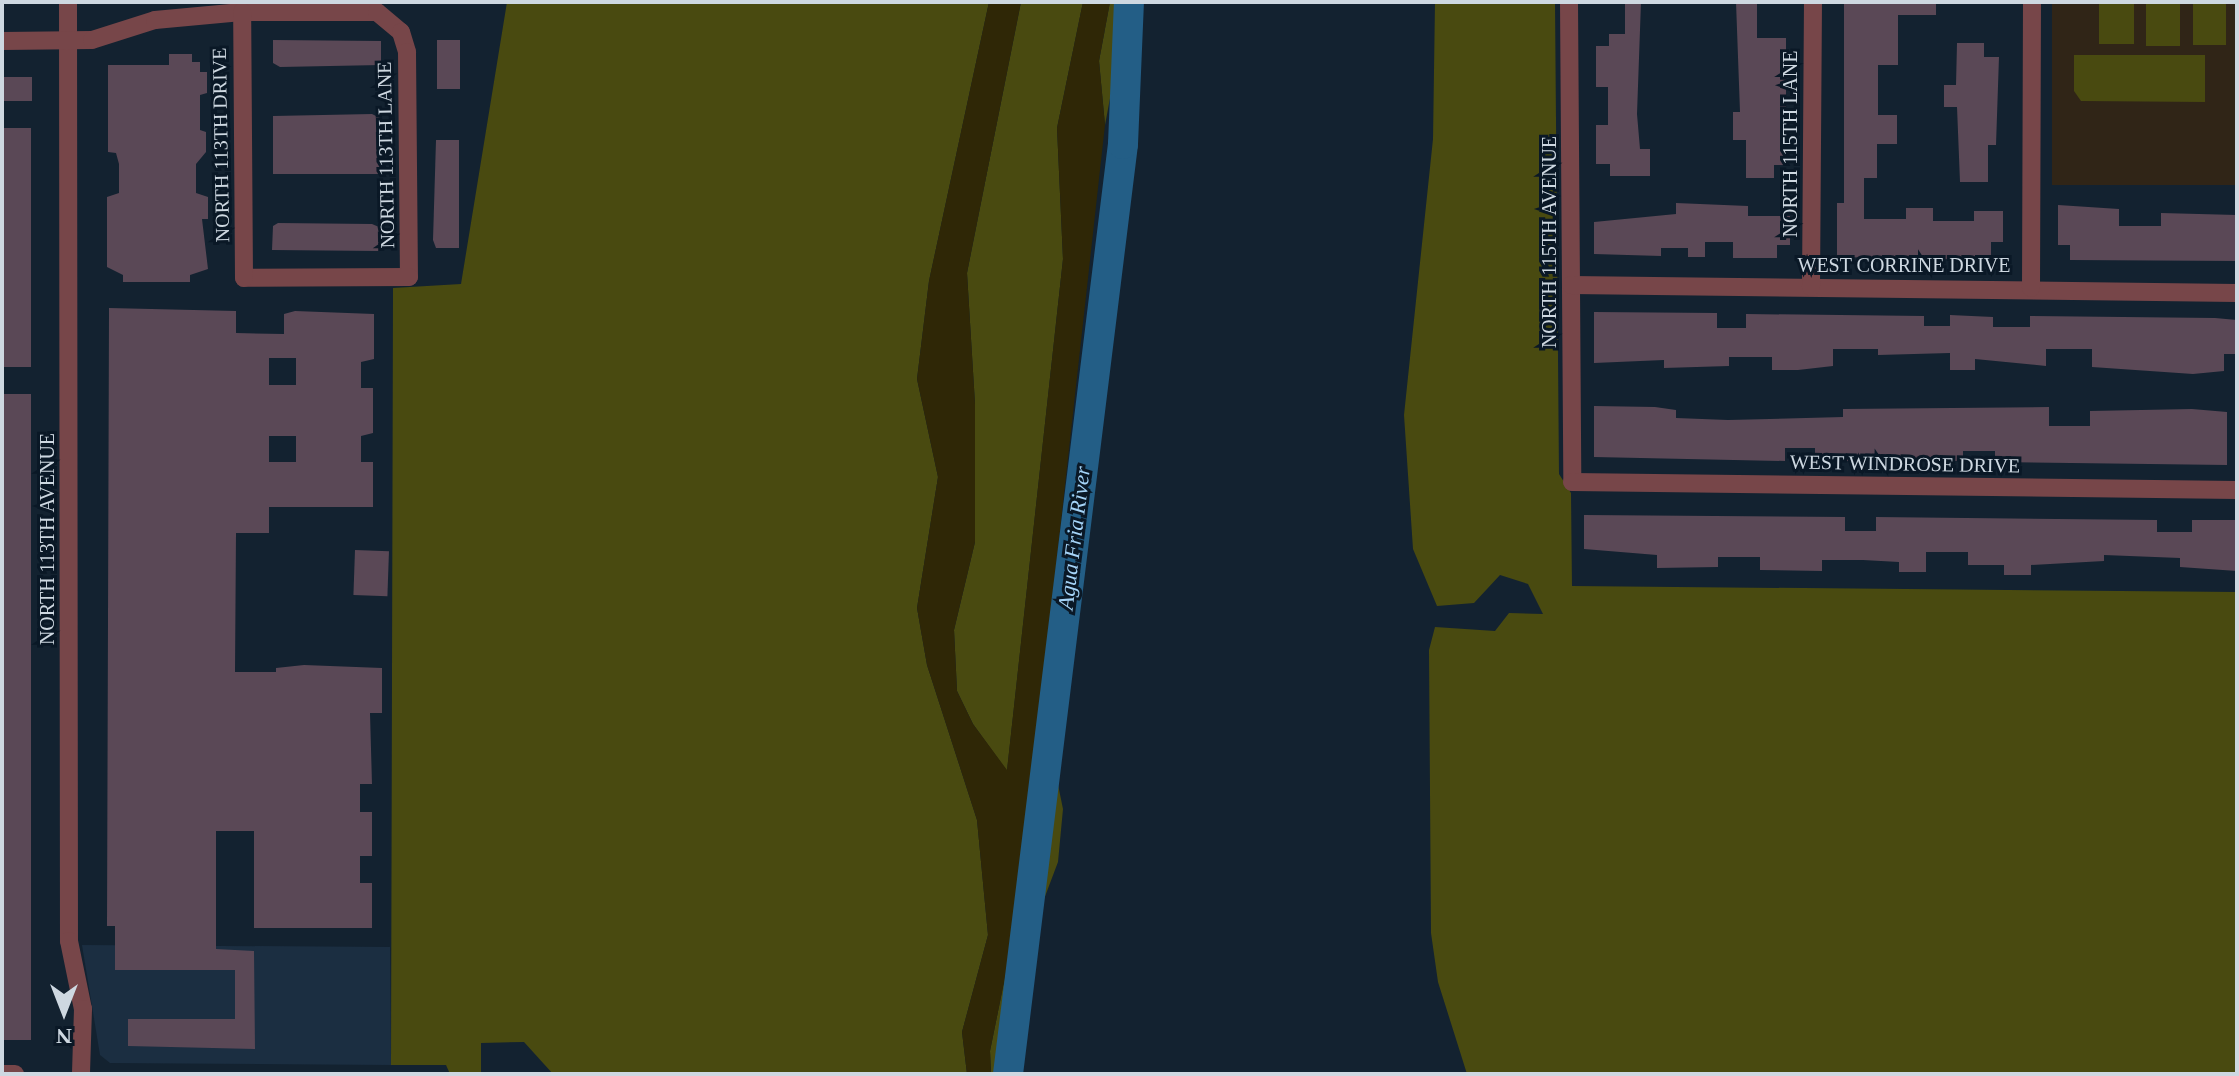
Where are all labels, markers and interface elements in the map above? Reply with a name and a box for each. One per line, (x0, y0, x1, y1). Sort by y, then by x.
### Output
street label: NORTH 113TH DRIVE (207, 47, 235, 243)
street label: NORTH 115TH LANE (1778, 51, 1802, 237)
street label: NORTH 113TH LANE (372, 61, 400, 249)
street label: NORTH 115TH AVENUE (1537, 135, 1561, 349)
street label: WEST CORRINE DRIVE (1797, 253, 2011, 277)
street label: NORTH 113TH AVENUE (35, 432, 59, 646)
street label: WEST WINDROSE DRIVE (1789, 450, 2021, 478)
water label: Agua Fria River (1052, 465, 1096, 611)
north arrow (24, 972, 104, 1052)
text: N (56, 1024, 72, 1049)

